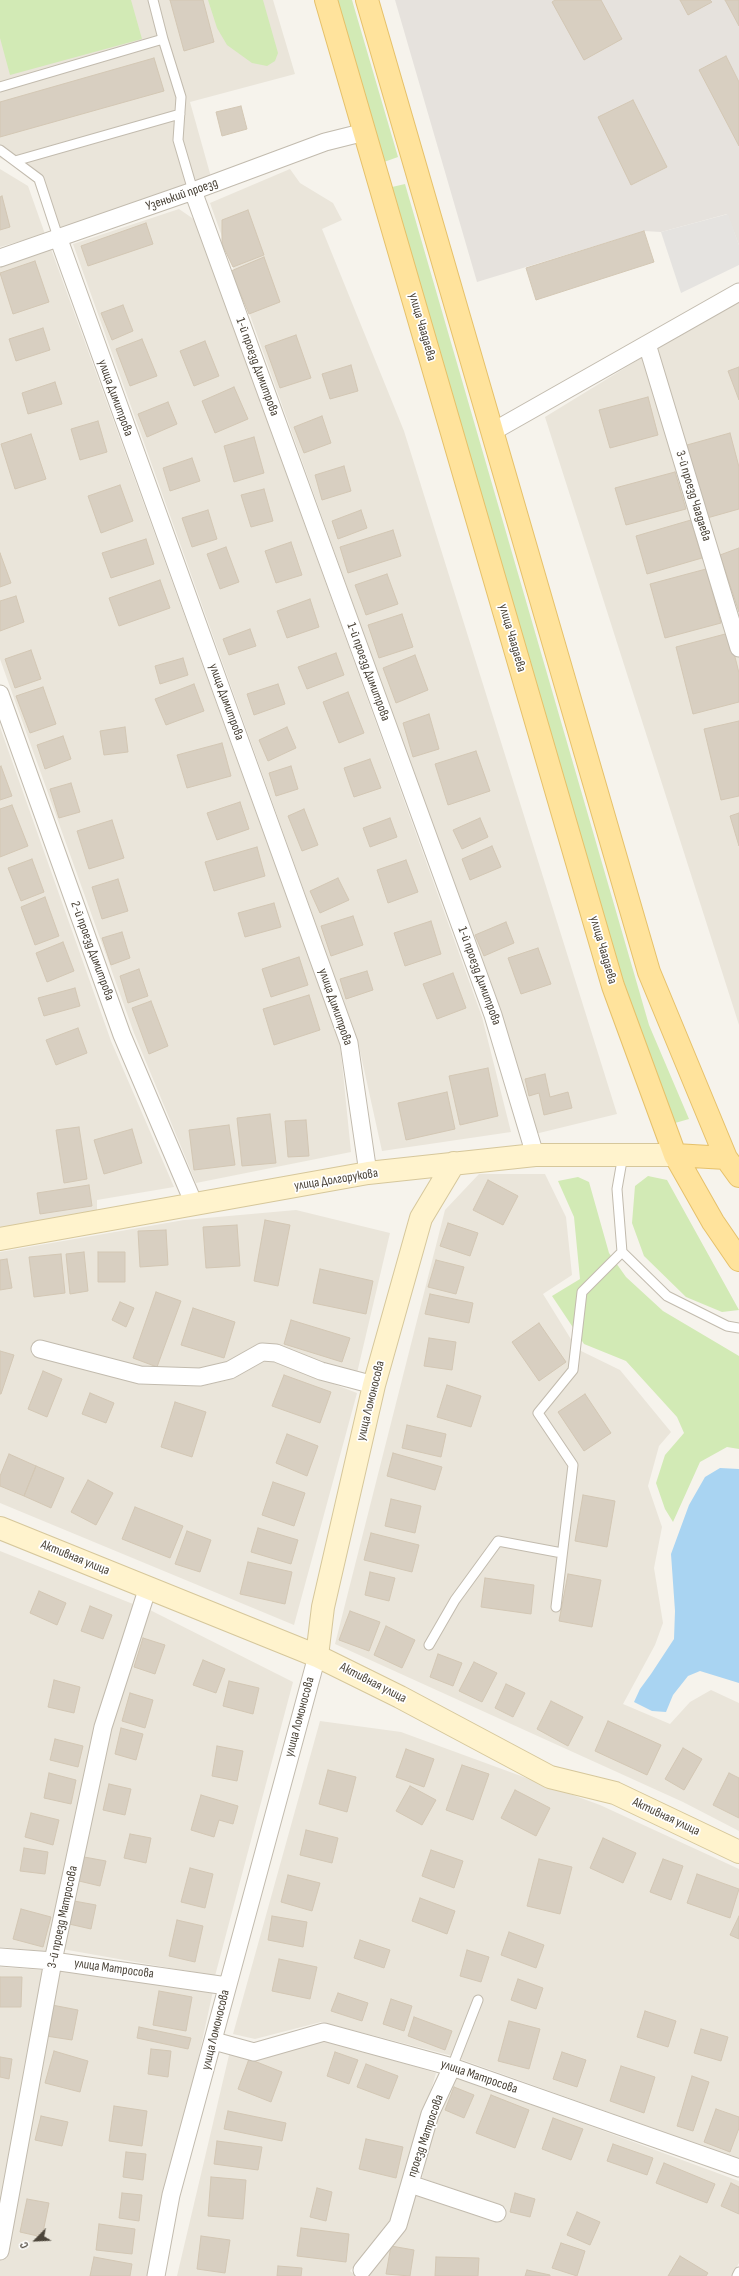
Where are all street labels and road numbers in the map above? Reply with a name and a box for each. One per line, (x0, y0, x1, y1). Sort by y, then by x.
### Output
street label: Узенький проезд (144, 175, 220, 215)
street label: улица Чаадаева (405, 291, 439, 363)
street label: 1-й проезд Димитрова (232, 316, 282, 418)
street label: улица Димитрова (94, 358, 136, 438)
street label: 3-й проезд Чаадаева (672, 449, 714, 543)
street label: улица Чаадаева (495, 602, 529, 674)
street label: 1-й проезд Димитрова (343, 621, 393, 723)
street label: улица Димитрова (205, 662, 247, 742)
street label: 2-й проезд Димитрова (67, 899, 117, 1003)
street label: улица Чаадаева (586, 914, 620, 986)
street label: 1-й проезд Димитрова (454, 925, 504, 1027)
street label: улица Димитрова (315, 966, 355, 1048)
street label: улица Долгорукова (293, 1166, 379, 1194)
street label: улица Ломоносова (354, 1359, 388, 1443)
street label: Активная улица (38, 1537, 112, 1579)
street label: Активная улица (337, 1660, 409, 1706)
street label: улица Ломоносова (282, 1675, 318, 1759)
street label: Активная улица (630, 1795, 702, 1839)
street label: 3-й проезд Матросова (45, 1864, 81, 1970)
street label: улица Матросова (73, 1956, 155, 1982)
street label: улица Ломоносова (199, 1988, 233, 2072)
street label: улица Матросова (439, 2057, 519, 2097)
street label: проезд Матросова (405, 2093, 447, 2179)

